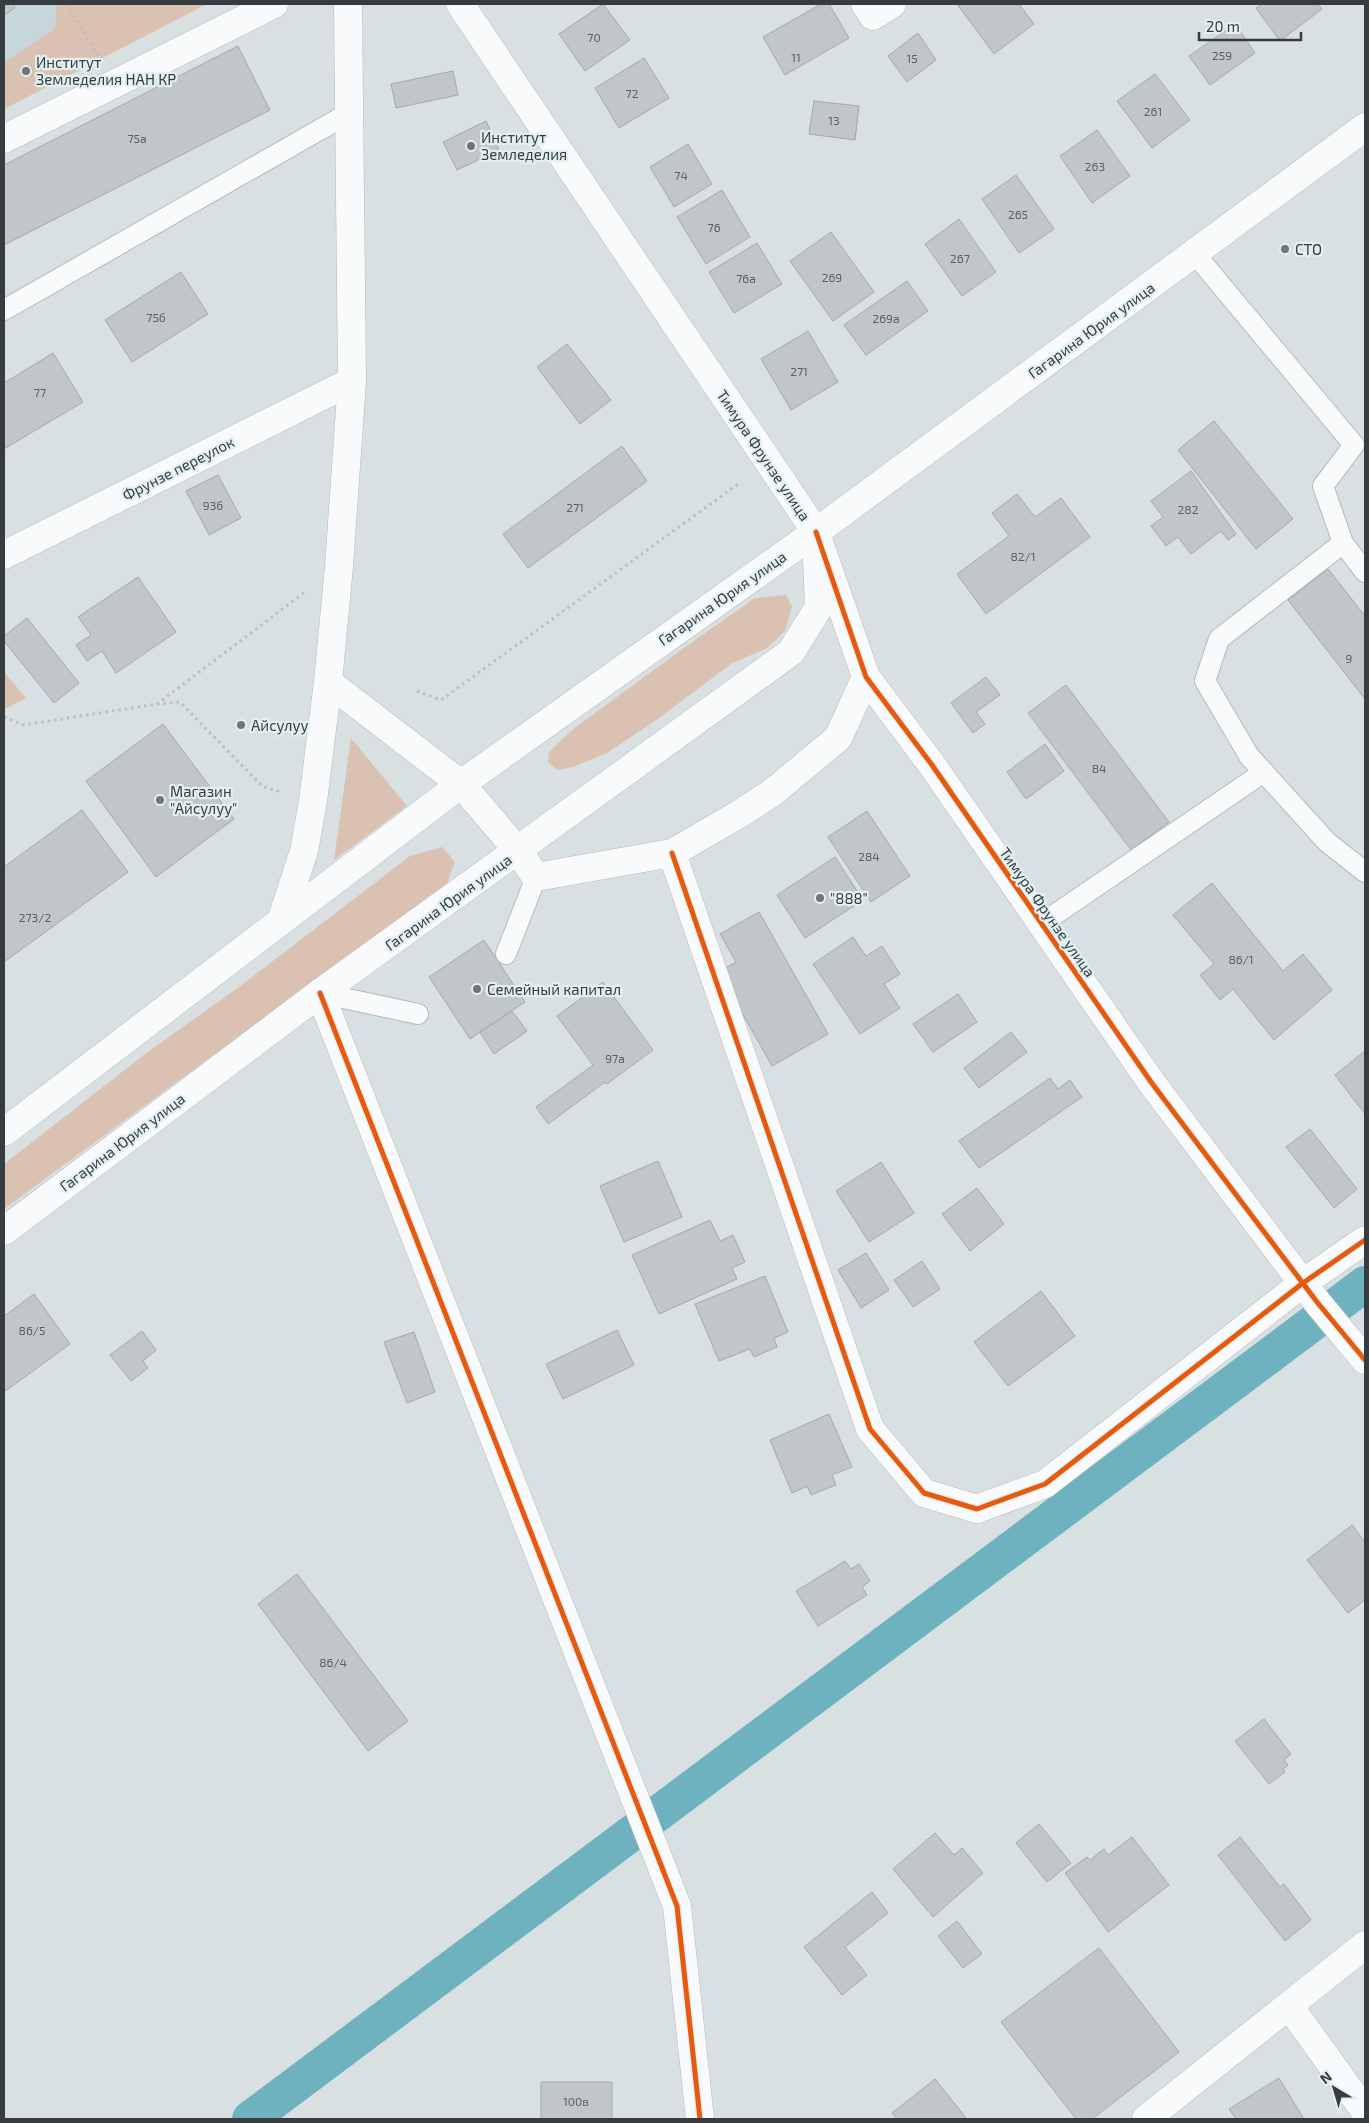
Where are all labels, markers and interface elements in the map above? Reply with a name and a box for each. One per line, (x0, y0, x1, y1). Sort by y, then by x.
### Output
scale bar (1199, 10, 1302, 42)
text: 20 m (1206, 17, 1240, 35)
house number: 70 (587, 30, 601, 44)
house number: 259 (1212, 48, 1232, 62)
house number: 11 (791, 50, 801, 64)
house number: 15 (906, 51, 918, 65)
place label: Институт Земледелия НАН КР (36, 53, 176, 88)
marker: Институт Земледелия НАН КР (20, 65, 32, 77)
house number: 72 (626, 86, 639, 100)
house number: 261 (1144, 104, 1162, 118)
house number: 13 (828, 113, 840, 127)
place label: Институт Земледелия (481, 128, 567, 163)
house number: 75а (127, 131, 147, 145)
marker: Институт Земледелия (465, 140, 477, 152)
house number: 263 (1085, 159, 1105, 173)
house number: 74 (674, 168, 688, 182)
house number: 265 (1008, 207, 1028, 221)
house number: 76 (707, 220, 721, 234)
place label: CTO (1295, 240, 1322, 258)
marker: CTO (1279, 243, 1291, 255)
house number: 267 (950, 251, 970, 265)
house number: 269 (822, 270, 842, 284)
house number: 76а (736, 271, 756, 285)
street label: Гагарина Юрия улица (1024, 278, 1158, 383)
house number: 75б (146, 310, 166, 324)
house number: 269а (872, 311, 900, 325)
house number: 271 (790, 364, 808, 378)
house number: 77 (34, 385, 46, 399)
street label: Тимура Фрунзе улица (713, 386, 815, 525)
street label: Фрунзе переулок (119, 432, 237, 505)
house number: 93б (203, 498, 223, 512)
house number: 271 (566, 500, 584, 514)
house number: 282 (1178, 502, 1199, 516)
street label: Гагарина Юрия улица (654, 547, 790, 650)
house number: 82/1 (1010, 549, 1036, 563)
house number: 9 (1346, 651, 1353, 665)
place label: Айсулуу (251, 716, 308, 735)
marker: Айсулуу (235, 719, 247, 731)
house number: 84 (1092, 761, 1106, 775)
place label: Магазин "Айсулуу" (170, 782, 237, 818)
marker: Магазин "Айсулуу" (154, 794, 166, 806)
street label: Тимура Фрунзе улица (996, 844, 1100, 981)
house number: 284 (858, 849, 880, 863)
street label: Гагарина Юрия улица (381, 850, 515, 955)
place label: "888" (830, 889, 868, 907)
marker: "888" (814, 892, 826, 904)
house number: 273/2 (19, 910, 52, 924)
house number: 86/1 (1228, 952, 1254, 966)
place label: Семейный капитал (487, 980, 621, 998)
marker: Семейный капитал (471, 983, 483, 995)
house number: 97а (605, 1051, 625, 1065)
street label: Гагарина Юрия улица (56, 1089, 189, 1196)
house number: 86/5 (19, 1323, 45, 1337)
house number: 86/4 (319, 1655, 347, 1669)
north arrow (1309, 2063, 1359, 2113)
text: N (1316, 2068, 1335, 2087)
house number: 100в (563, 2094, 589, 2108)

